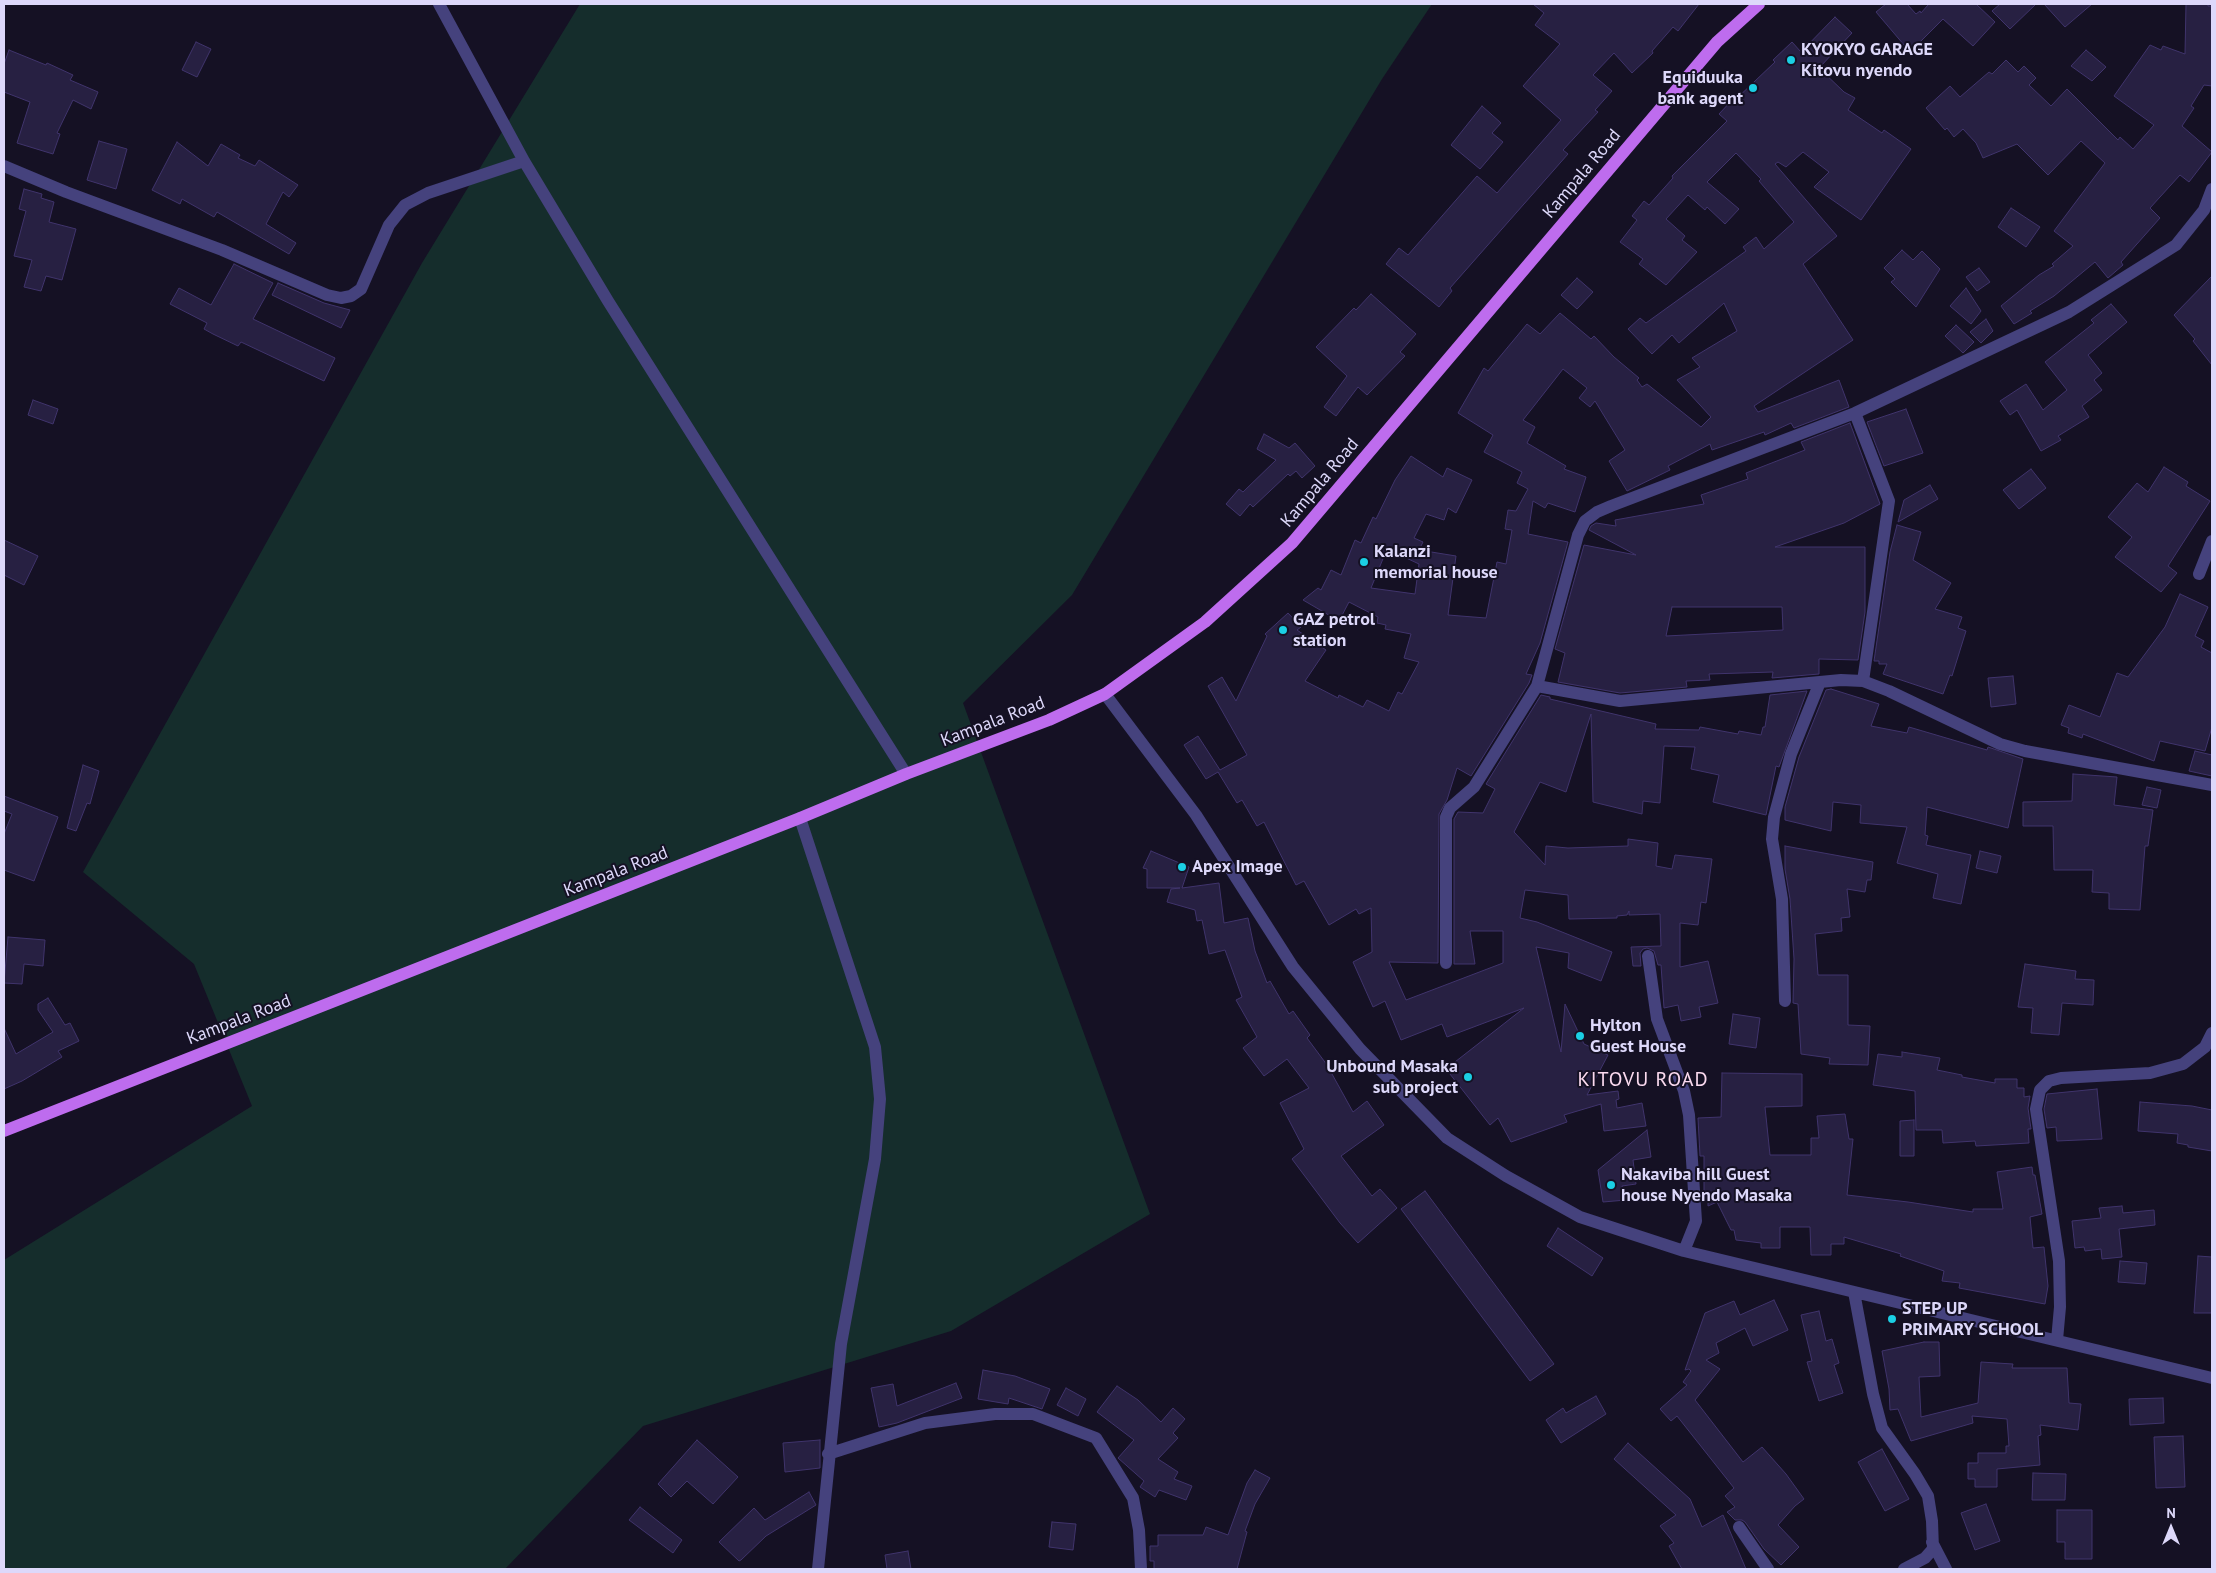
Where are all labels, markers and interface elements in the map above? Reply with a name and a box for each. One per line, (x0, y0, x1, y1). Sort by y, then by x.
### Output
place label: KYOKYO GARAGE Kitovu nyendo (1801, 39, 1933, 82)
marker: KYOKYO GARAGE Kitovu nyendo (1785, 54, 1797, 66)
place label: Equiduuka bank agent (1657, 67, 1743, 110)
marker: Equiduuka bank agent (1747, 82, 1759, 94)
street label: Kampala Road (1538, 125, 1626, 223)
street label: Kampala Road (1276, 434, 1364, 532)
place label: Kalanzi memorial house (1374, 541, 1498, 584)
marker: Kalanzi memorial house (1358, 556, 1370, 568)
place label: GAZ petrol station (1293, 609, 1375, 652)
marker: GAZ petrol station (1277, 624, 1289, 636)
street label: Kampala Road (938, 692, 1048, 752)
street label: Kampala Road (561, 842, 671, 902)
place label: Apex Image (1192, 856, 1283, 878)
marker: Apex Image (1176, 861, 1188, 873)
street label: Kampala Road (184, 990, 294, 1050)
place label: Hylton Guest House (1590, 1015, 1686, 1058)
marker: Hylton Guest House (1574, 1030, 1586, 1042)
place label: Unbound Masaka sub project (1326, 1056, 1458, 1098)
district label: KITOVU ROAD (1576, 1068, 1710, 1092)
marker: Unbound Masaka sub project (1462, 1071, 1474, 1083)
place label: Nakaviba hill Guest house Nyendo Masaka (1621, 1164, 1792, 1206)
marker: Nakaviba hill Guest house Nyendo Masaka (1605, 1179, 1617, 1191)
place label: STEP UP PRIMARY SCHOOL (1902, 1298, 2043, 1340)
marker: STEP UP PRIMARY SCHOOL (1886, 1313, 1898, 1325)
north arrow (2146, 1503, 2196, 1553)
text: N (2166, 1504, 2176, 1522)

